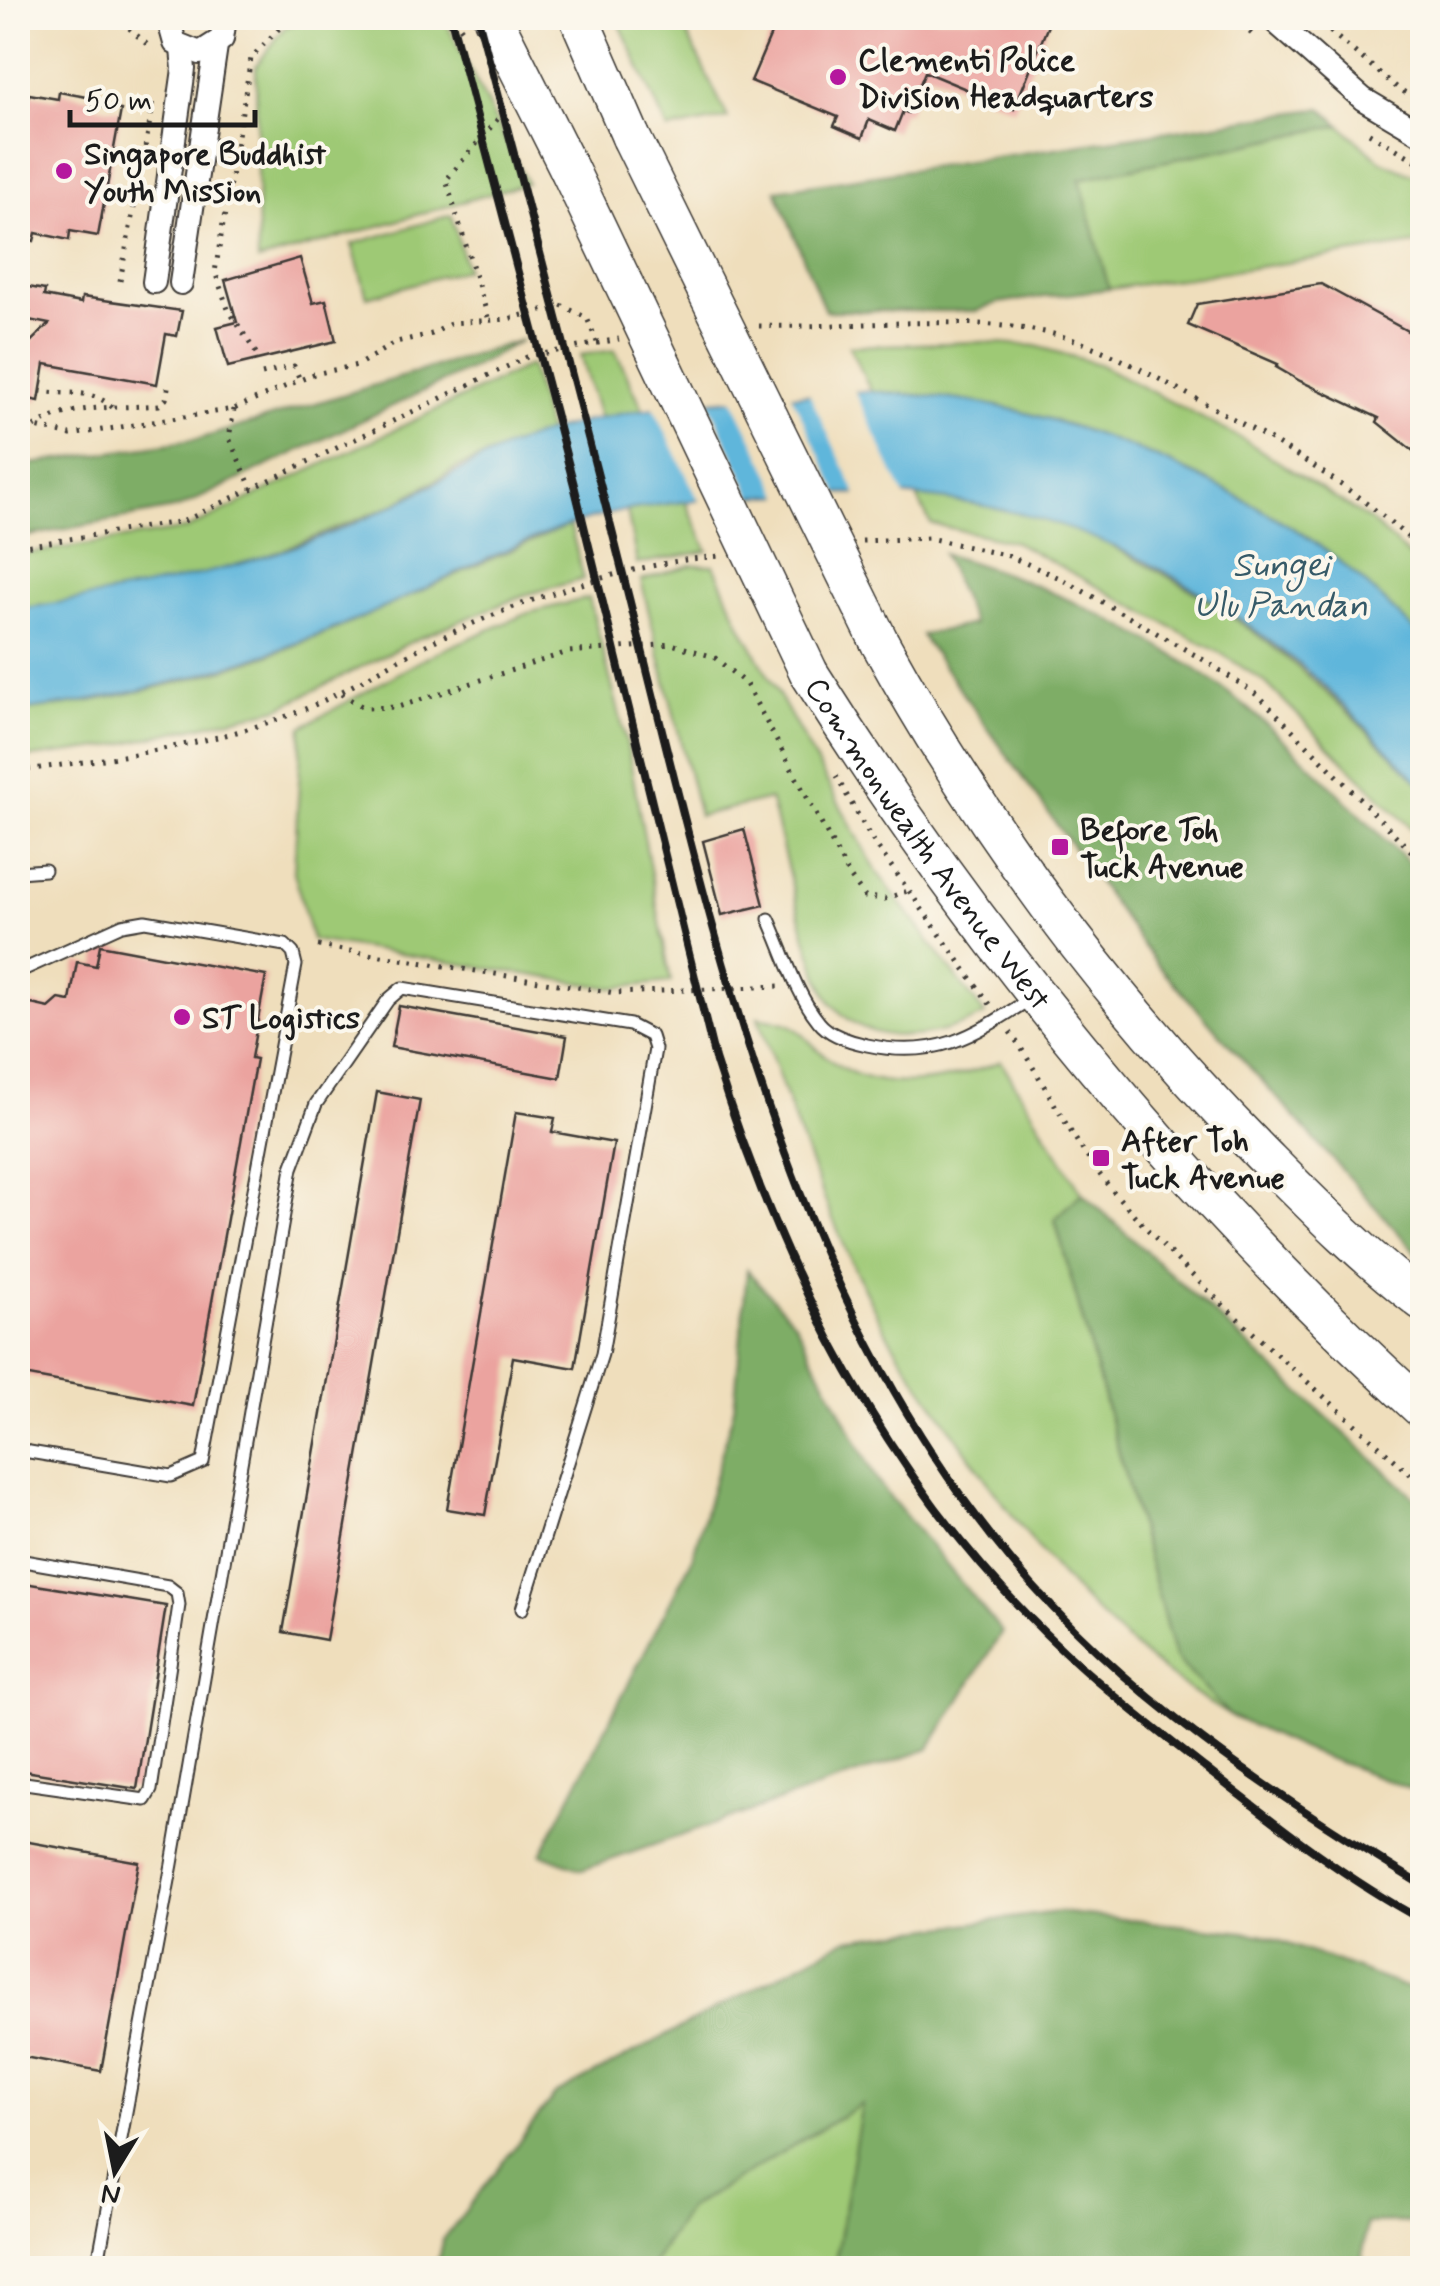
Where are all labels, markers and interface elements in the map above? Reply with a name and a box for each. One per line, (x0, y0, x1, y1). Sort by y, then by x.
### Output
place label: Clementi Police Division Headquarters (858, 40, 1154, 119)
scale bar (70, 65, 255, 127)
marker: Clementi Police Division Headquarters (827, 66, 849, 88)
text: 50 m (85, 82, 152, 121)
place label: Singapore Buddhist Youth Mission (84, 134, 327, 213)
marker: Singapore Buddhist Youth Mission (53, 160, 75, 182)
water label: Sungei Ulu Pandan (1194, 543, 1368, 629)
street label: Commonwealth Avenue West (794, 670, 1060, 1020)
place label: Before Toh Tuck Avenue (1080, 810, 1244, 889)
marker: Before Toh Tuck Avenue (1049, 836, 1071, 858)
place label: ST Logistics (202, 998, 360, 1041)
marker: ST Logistics (171, 1006, 193, 1028)
place label: After Toh Tuck Avenue (1121, 1121, 1285, 1200)
marker: After Toh Tuck Avenue (1090, 1147, 1112, 1169)
north arrow (65, 2121, 165, 2221)
text: N (99, 2173, 123, 2213)

